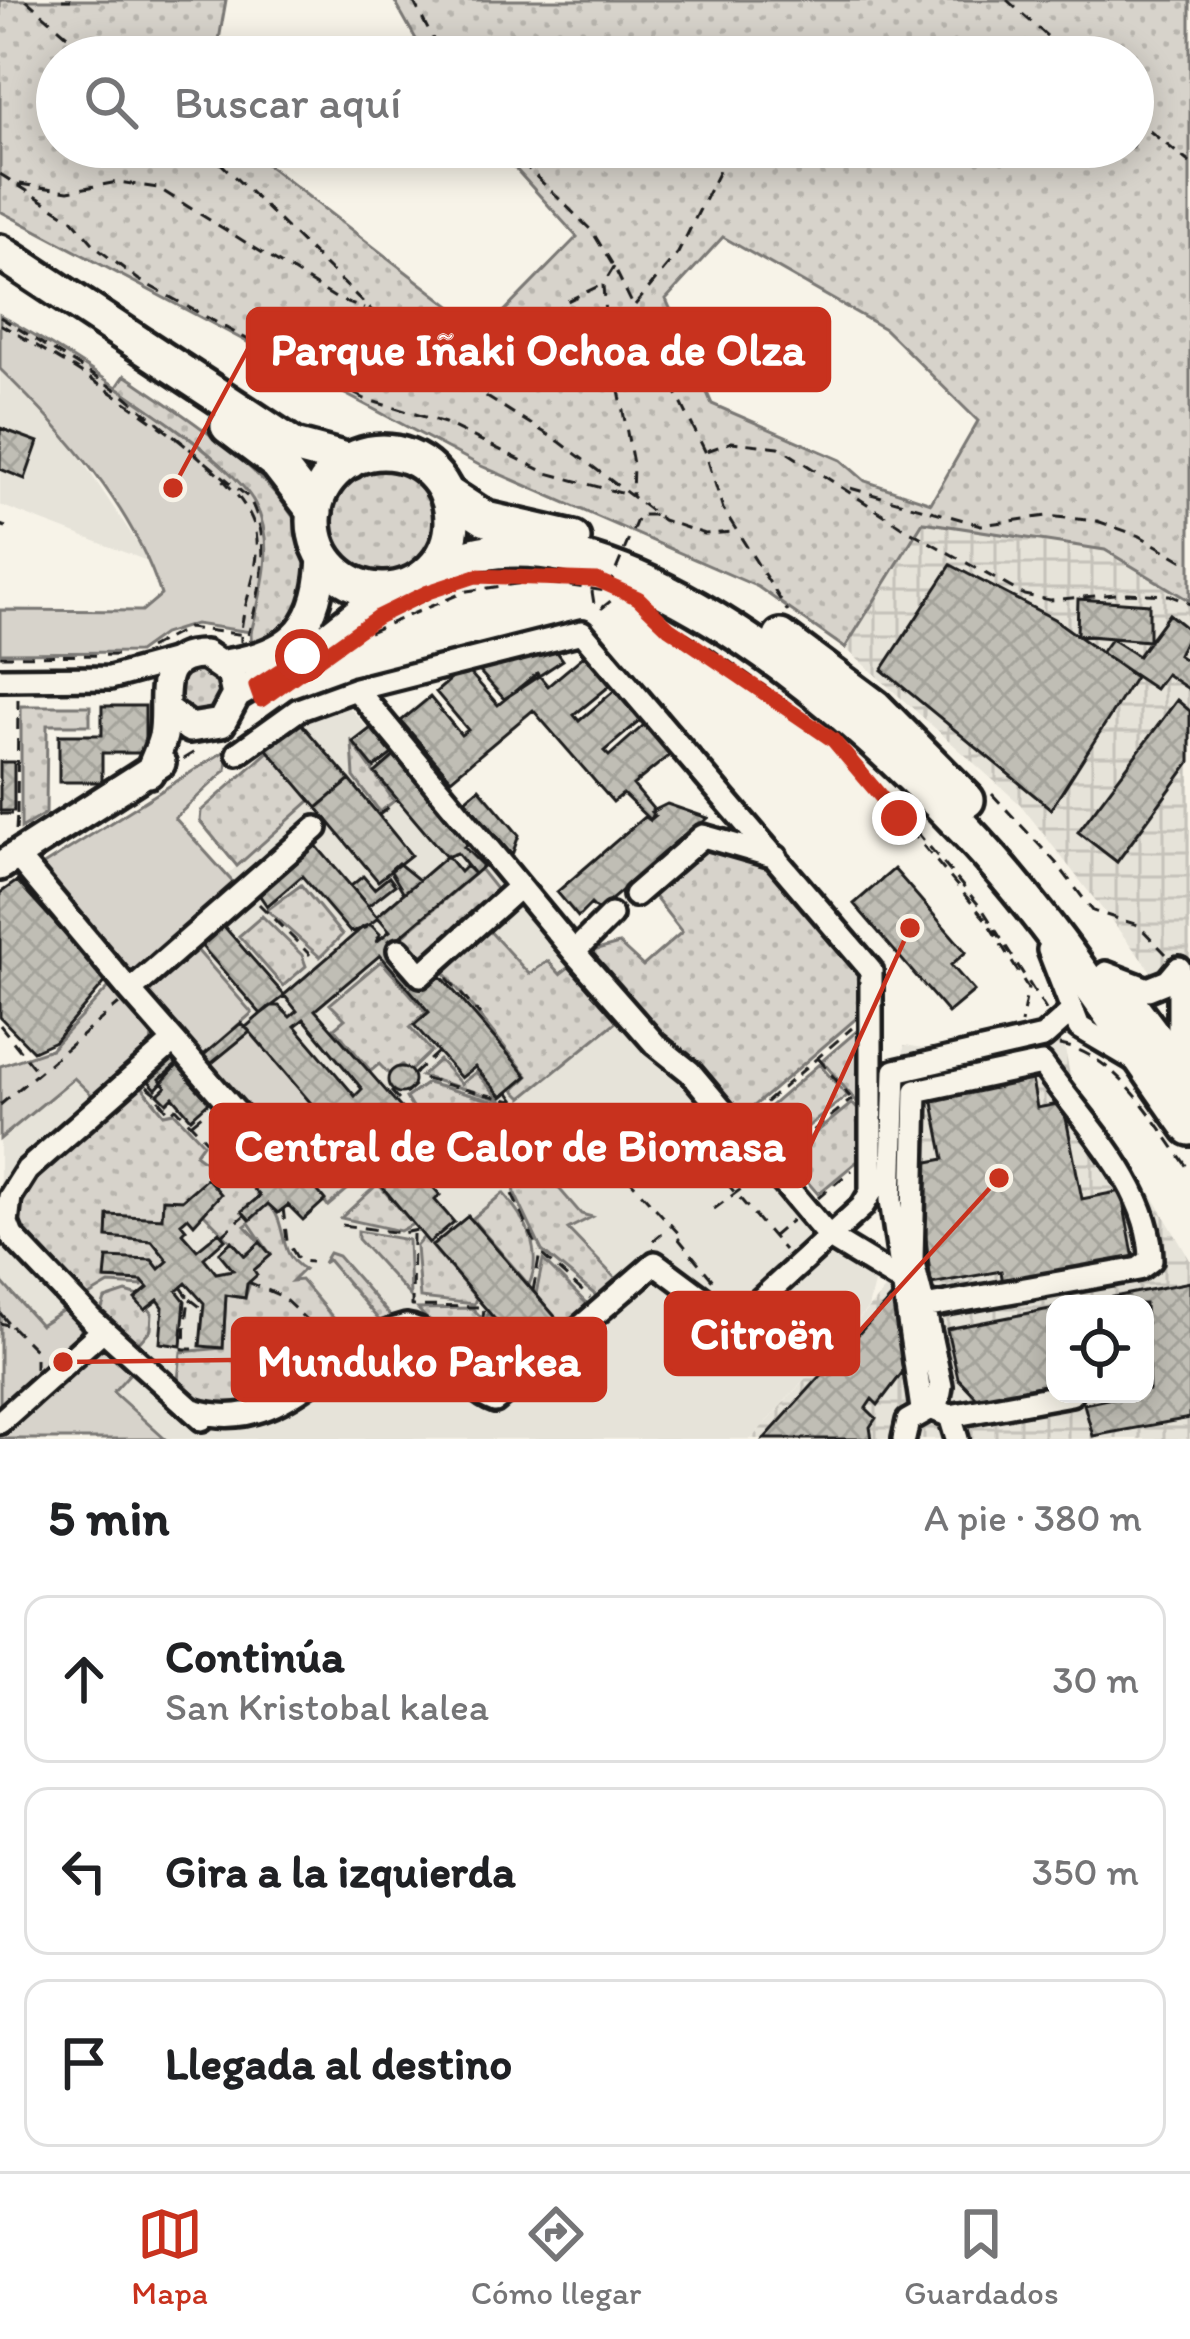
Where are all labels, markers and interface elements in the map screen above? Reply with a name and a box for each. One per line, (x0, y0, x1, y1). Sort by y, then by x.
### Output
search box (36, 36, 1154, 168)
icon: search (78, 69, 144, 135)
text: Buscar aquí (174, 75, 401, 129)
callout: Parque Iñaki Ochoa de Olza (248, 309, 829, 390)
text: Parque Iñaki Ochoa de Olza (271, 322, 806, 376)
route start (275, 629, 329, 683)
route end (872, 791, 926, 845)
callout: Central de Calor de Biomasa (211, 1105, 810, 1186)
text: Central de Calor de Biomasa (234, 1118, 786, 1172)
callout: Citroën (666, 1293, 858, 1374)
map controls (1046, 1295, 1154, 1403)
button: locate (1046, 1295, 1154, 1403)
text: Citroën (690, 1306, 835, 1360)
callout: Munduko Parkea (233, 1319, 605, 1400)
text: Munduko Parkea (257, 1333, 582, 1387)
text: 5 min (48, 1487, 169, 1548)
text: A pie · 380 m (924, 1494, 1142, 1541)
text: Continúa (165, 1629, 345, 1683)
icon: ahead (51, 1646, 117, 1712)
text: 30 m (1052, 1656, 1139, 1703)
text: San Kristobal kalea (165, 1683, 489, 1730)
icon: left (51, 1838, 117, 1904)
text: Gira a la izquierda (165, 1844, 516, 1898)
text: 350 m (1032, 1848, 1139, 1895)
icon: arrive (51, 2030, 117, 2096)
text: Llegada al destino (165, 2036, 512, 2090)
tab: Mapa (131, 2201, 208, 2312)
tab: Cómo llegar (471, 2201, 642, 2312)
tab: Guardados (904, 2201, 1059, 2312)

